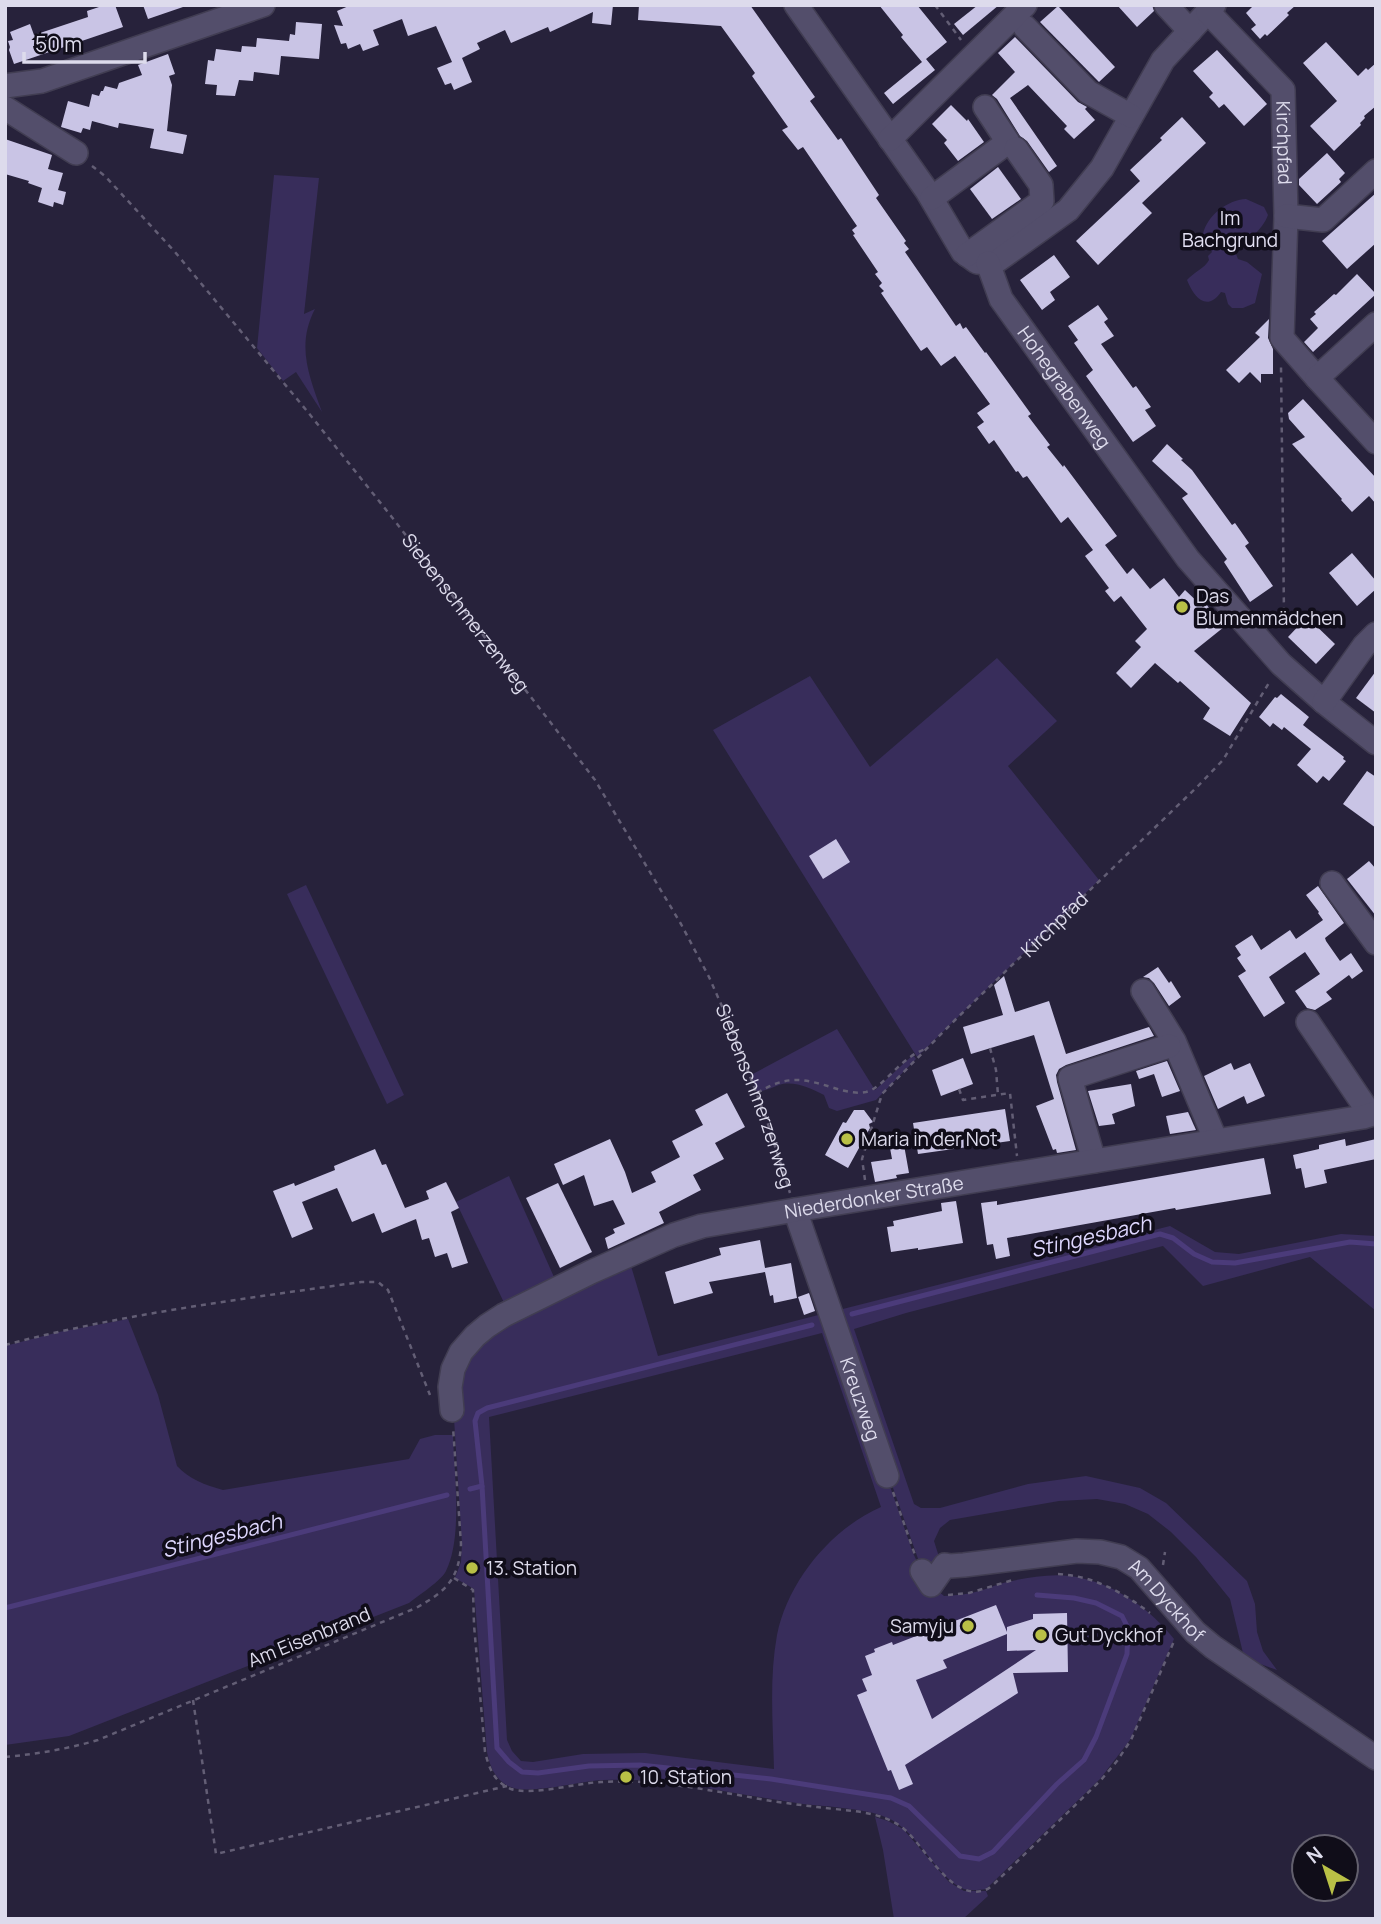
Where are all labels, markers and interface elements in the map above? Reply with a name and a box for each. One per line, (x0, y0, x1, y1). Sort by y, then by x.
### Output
scale bar (24, 21, 145, 65)
text: 50 m (35, 30, 82, 58)
street label: Kirchpfad (1270, 101, 1298, 185)
park label: Im Bachgrund (1182, 205, 1278, 253)
street label: Hohegrabenweg (1012, 321, 1117, 454)
street label: Siebenschmerzenweg (396, 528, 535, 698)
place label: Das Blumenmädchen (1196, 583, 1343, 631)
marker: Das Blumenmädchen (1174, 599, 1190, 615)
street label: Kirchpfad (1015, 886, 1093, 963)
street label: Siebenschmerzenweg (710, 1000, 801, 1191)
place label: Maria in der Not (861, 1126, 998, 1152)
marker: Maria in der Not (839, 1131, 855, 1147)
street label: Niederdonker Straße (782, 1170, 966, 1225)
water label: Stingesbach (1028, 1208, 1155, 1263)
street label: Kreuzweg (834, 1354, 887, 1444)
water label: Stingesbach (159, 1506, 286, 1563)
street label: Am Dyckhof (1124, 1552, 1210, 1648)
place label: 13. Station (486, 1555, 577, 1581)
marker: 13. Station (464, 1560, 480, 1576)
street label: Am Eisenbrand (244, 1601, 374, 1673)
place label: Samyju (890, 1613, 954, 1639)
marker: Samyju (960, 1618, 976, 1634)
place label: Gut Dyckhof (1055, 1622, 1163, 1648)
marker: Gut Dyckhof (1033, 1627, 1049, 1643)
place label: 10. Station (640, 1764, 732, 1790)
marker: 10. Station (618, 1769, 634, 1785)
north arrow (1290, 1833, 1360, 1903)
text: N (1301, 1840, 1328, 1869)

